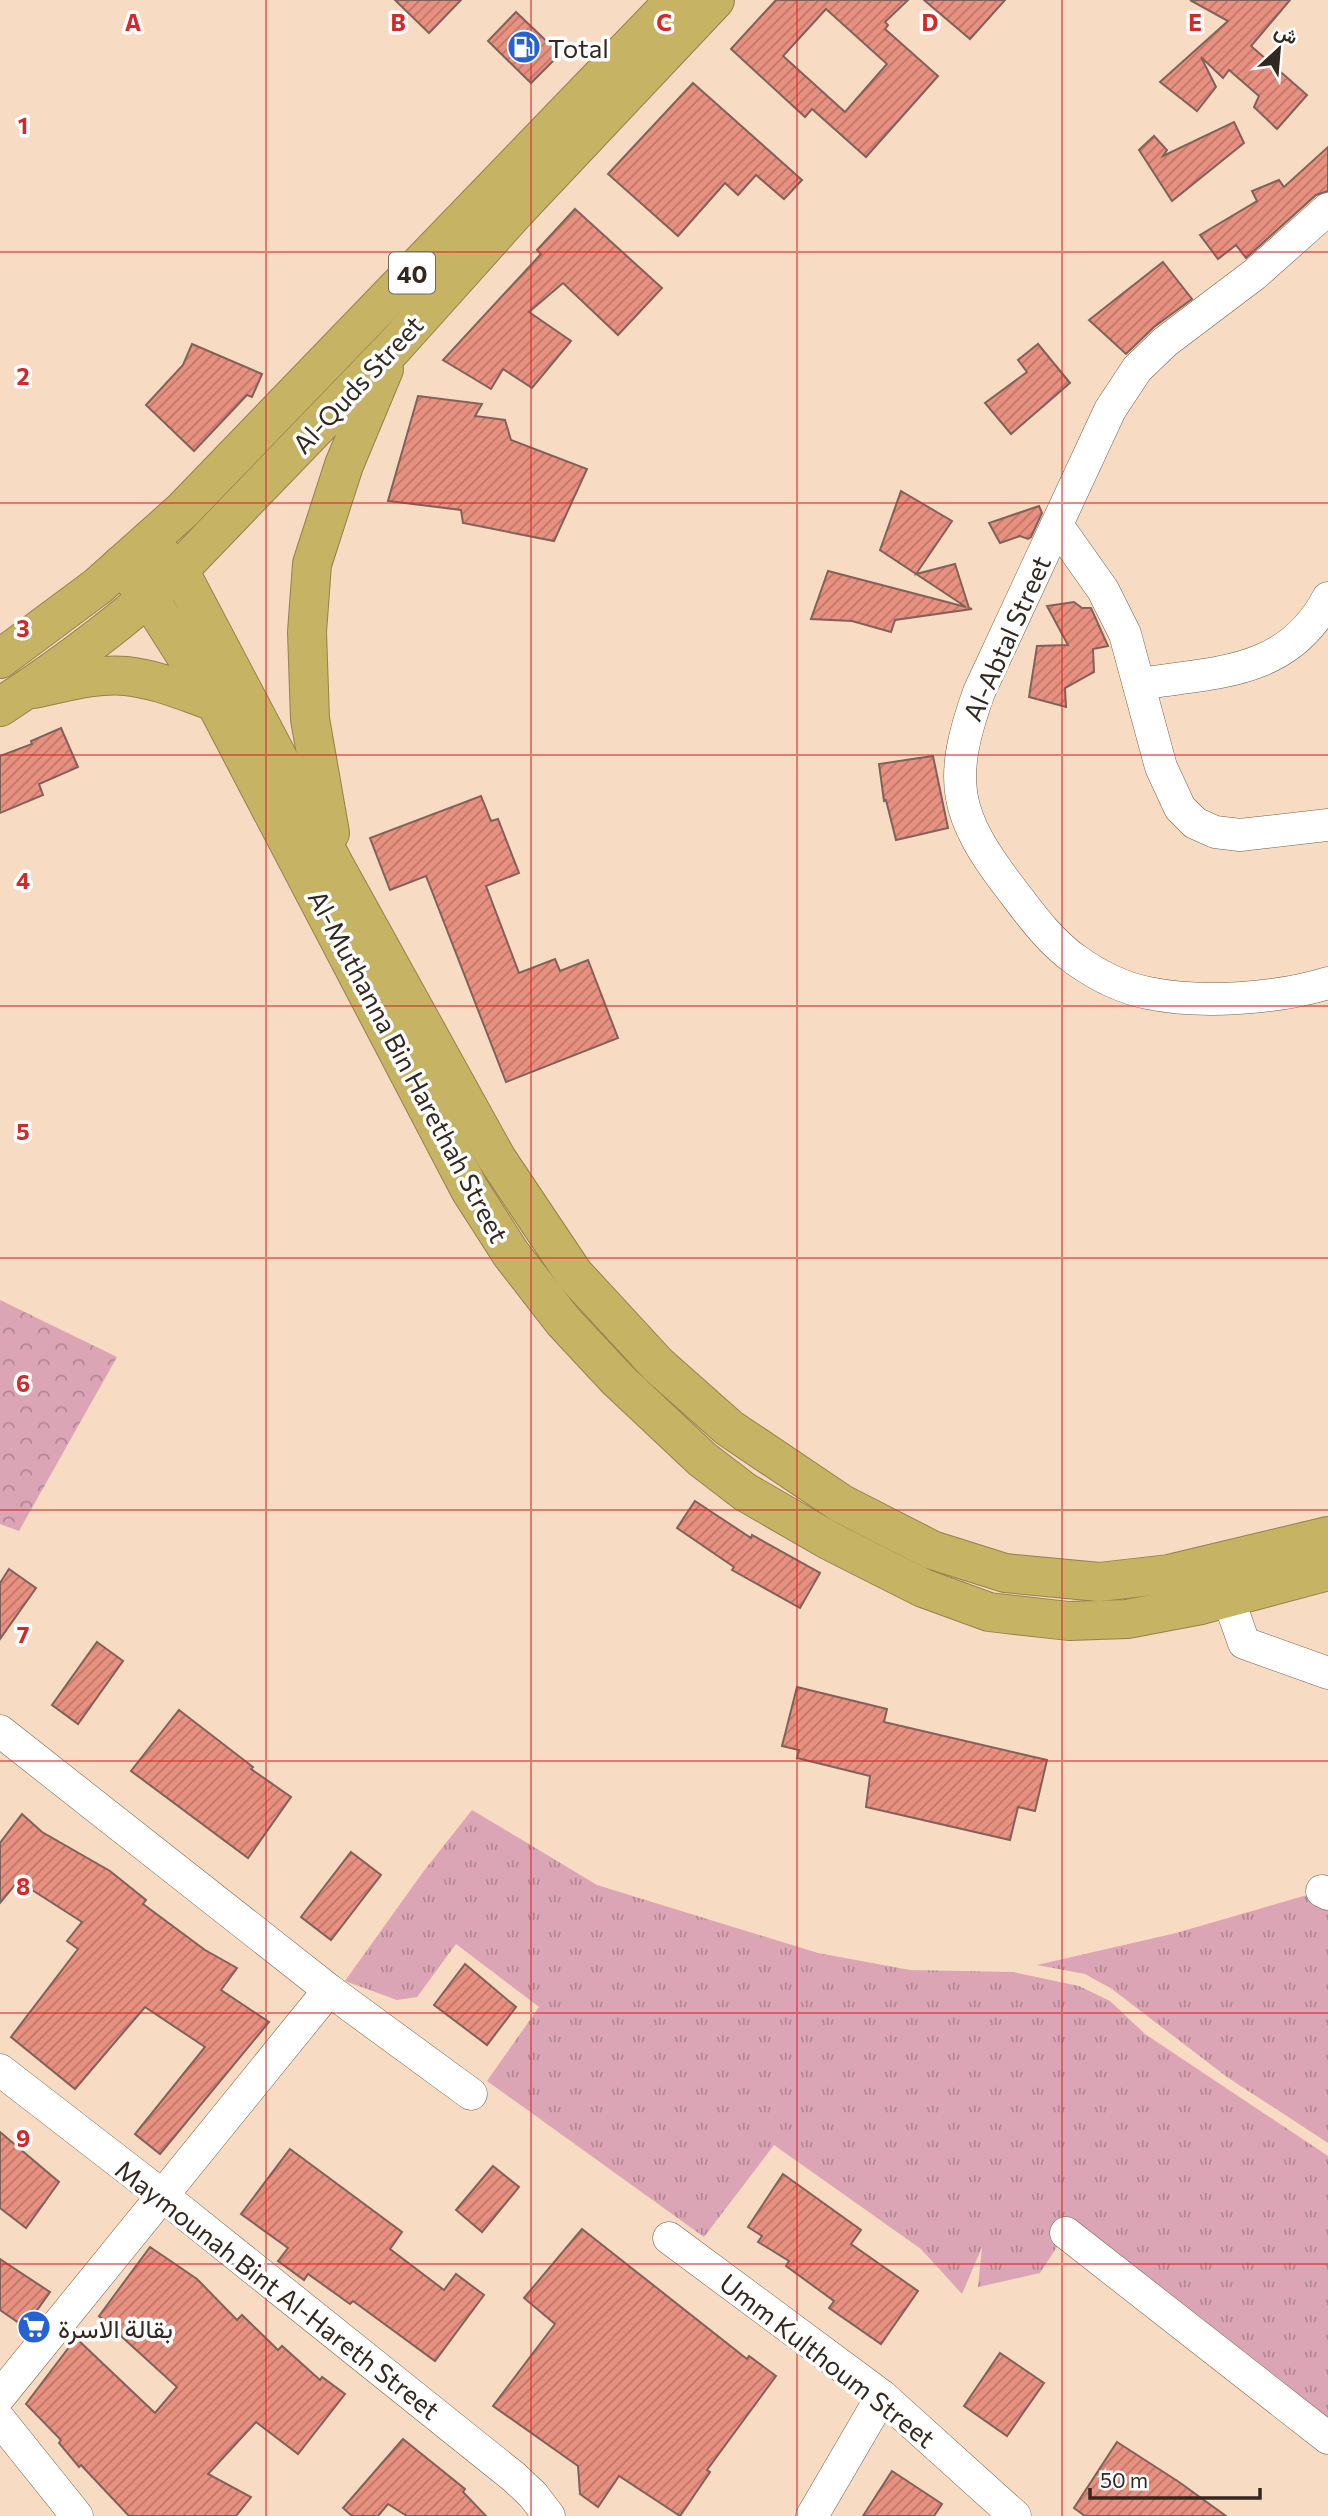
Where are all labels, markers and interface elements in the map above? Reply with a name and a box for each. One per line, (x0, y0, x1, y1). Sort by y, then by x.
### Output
text: A (125, 8, 142, 36)
text: B (390, 8, 406, 36)
text: C (656, 8, 672, 36)
text: D (922, 8, 939, 36)
text: E (1188, 8, 1202, 36)
north arrow (1244, 14, 1314, 84)
text: ش (1271, 18, 1302, 50)
fuel station icon: Total (505, 28, 543, 66)
place label: Total (548, 32, 609, 63)
text: 1 (18, 111, 28, 139)
road number: 40 (389, 252, 435, 294)
street label: Al-Quds Street (285, 309, 429, 459)
text: 2 (16, 362, 30, 390)
street label: Al-Abtal Street (956, 551, 1056, 725)
text: 3 (16, 614, 30, 642)
text: 4 (16, 866, 30, 894)
street label: Al-Muthanna Bin Harethah Street (303, 884, 515, 1248)
text: 5 (16, 1117, 30, 1145)
text: 6 (16, 1369, 30, 1397)
text: 7 (17, 1620, 29, 1648)
text: 8 (16, 1872, 30, 1900)
text: 9 (16, 2124, 30, 2152)
street label: Maymounah Bint Al-Hareth Street (110, 2153, 446, 2425)
street label: Umm Kulthoum Street (714, 2266, 942, 2454)
supermarket icon: بقالة الاسرة (15, 2308, 53, 2346)
place label: بقالة الاسرة (58, 2312, 173, 2345)
scale bar (1090, 2456, 1260, 2500)
text: 50 m (1100, 2467, 1148, 2492)

